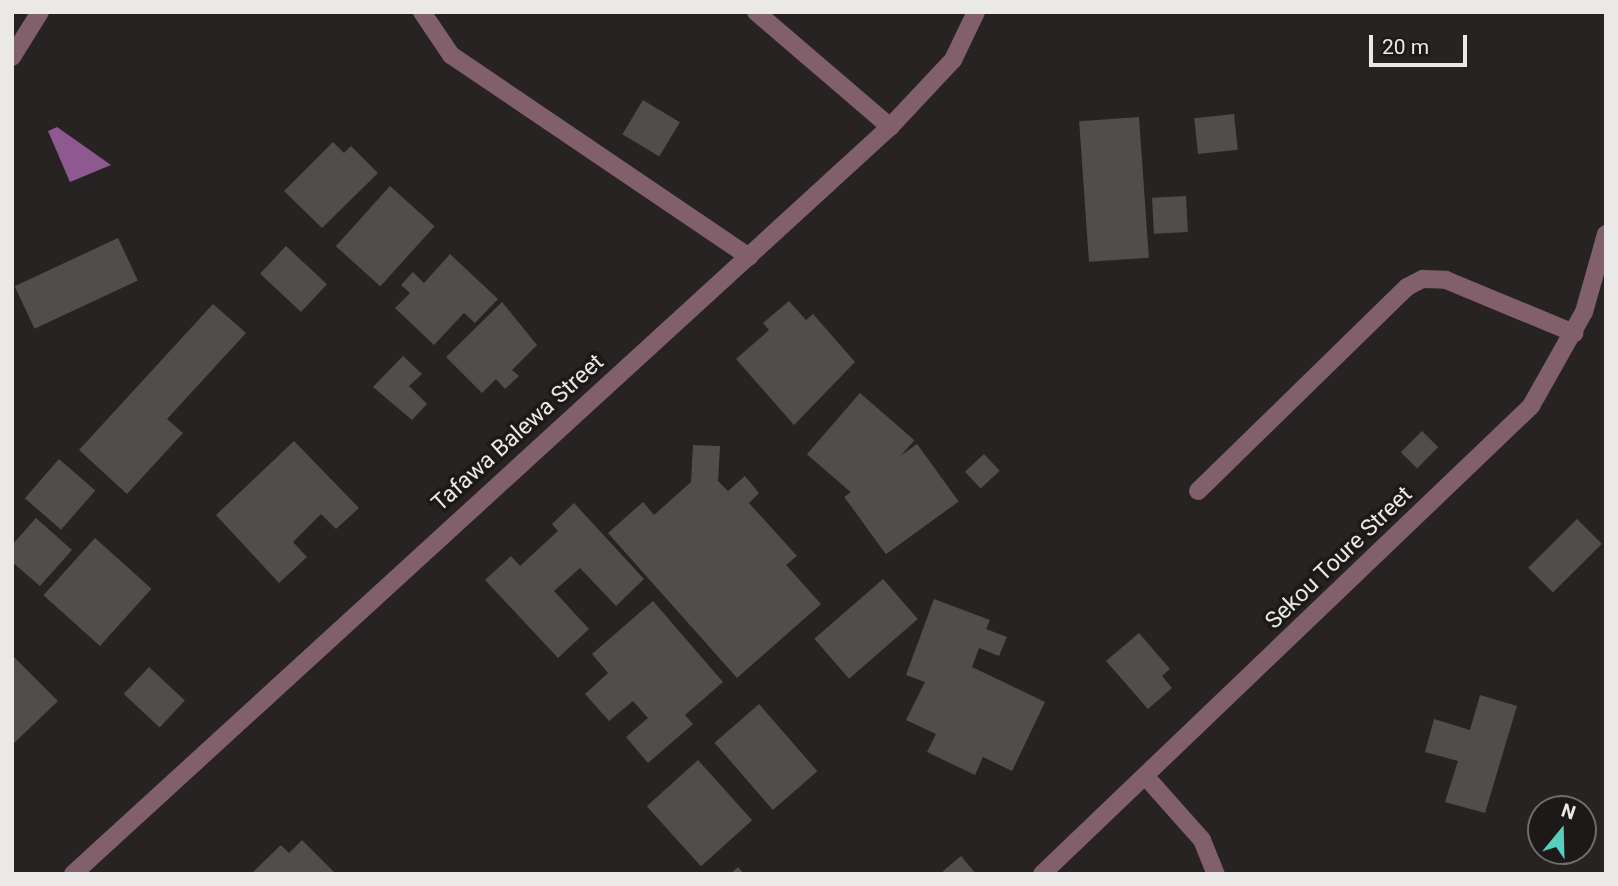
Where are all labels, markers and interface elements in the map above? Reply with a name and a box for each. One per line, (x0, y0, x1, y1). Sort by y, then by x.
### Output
scale bar (1373, 21, 1471, 65)
text: 20 m (1382, 35, 1429, 59)
street label: Tafawa Balewa Street (426, 349, 610, 517)
street label: Sekou Toure Street (1260, 481, 1418, 635)
north arrow (1527, 795, 1597, 865)
text: N (1558, 799, 1578, 825)

